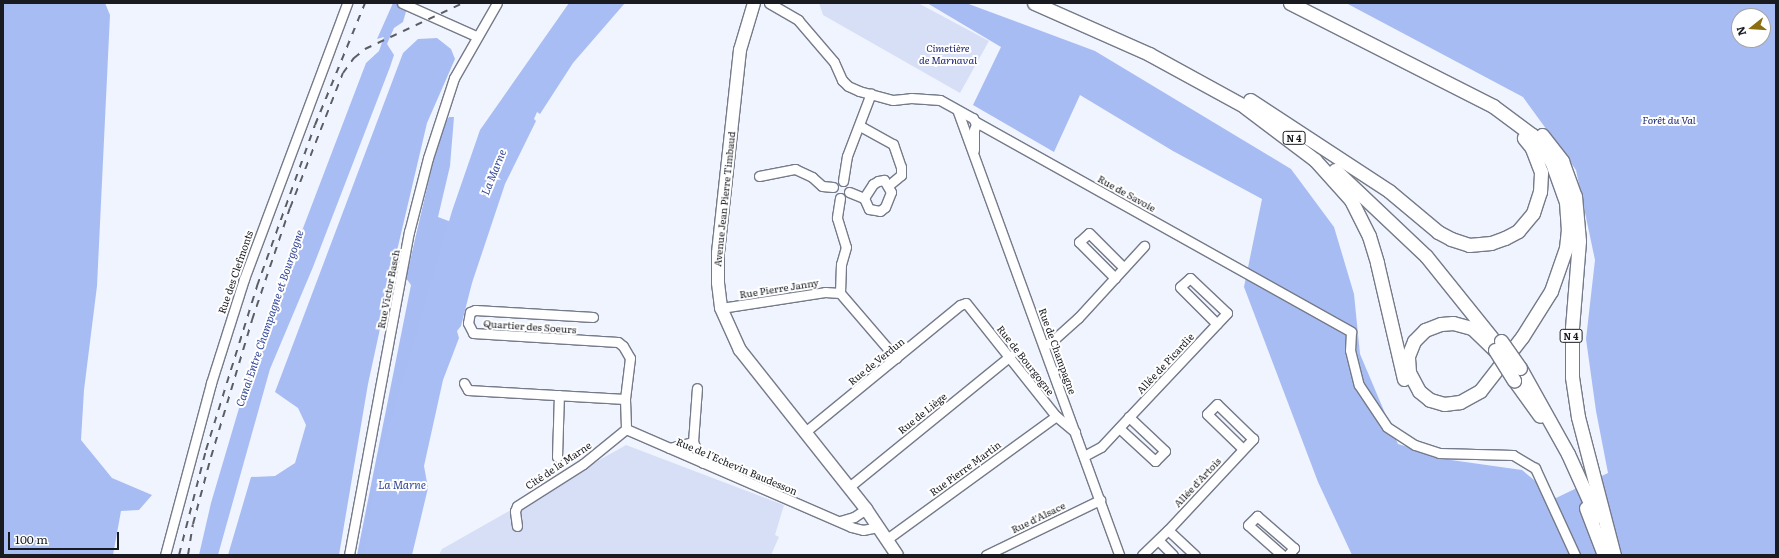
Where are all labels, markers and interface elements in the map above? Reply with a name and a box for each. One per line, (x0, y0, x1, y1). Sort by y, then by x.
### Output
north arrow (1731, 8, 1771, 48)
text: N (1731, 24, 1749, 38)
park label: Cimetière de Marnaval (919, 41, 977, 64)
park label: Forêt du Val (1642, 114, 1696, 126)
street label: Avenue Jean Pierre Timbaud (711, 131, 737, 267)
road number: N 4 (1282, 131, 1306, 145)
water label: La Marne (478, 147, 508, 197)
street label: Rue de Savoie (1096, 172, 1158, 214)
water label: Canal Entre Champagne et Bourgogne (232, 228, 306, 408)
street label: Rue des Clefmonts (215, 229, 255, 315)
street label: Rue Victor Basch (374, 248, 402, 330)
street label: Rue Pierre Janny (738, 276, 820, 300)
street label: Rue de Champagne (1037, 306, 1079, 396)
street label: Quartier des Soeurs (483, 317, 577, 335)
street label: Rue de Bourgogne (995, 323, 1057, 397)
road number: N 4 (1559, 329, 1583, 343)
street label: Allée de Picardie (1134, 330, 1196, 396)
street label: Rue de Verdun (846, 335, 906, 387)
street label: Rue de Liège (895, 390, 949, 436)
street label: Rue de l'Echevin Baudesson (675, 435, 799, 497)
street label: Rue Pierre Martin (927, 438, 1003, 498)
street label: Cité de la Marne (523, 439, 593, 491)
street label: Allée d'Artois (1171, 455, 1223, 509)
water label: La Marne (378, 477, 426, 491)
street label: Rue d'Alsace (1009, 499, 1067, 535)
scale bar (10, 524, 121, 550)
text: 100 m (15, 530, 48, 548)

